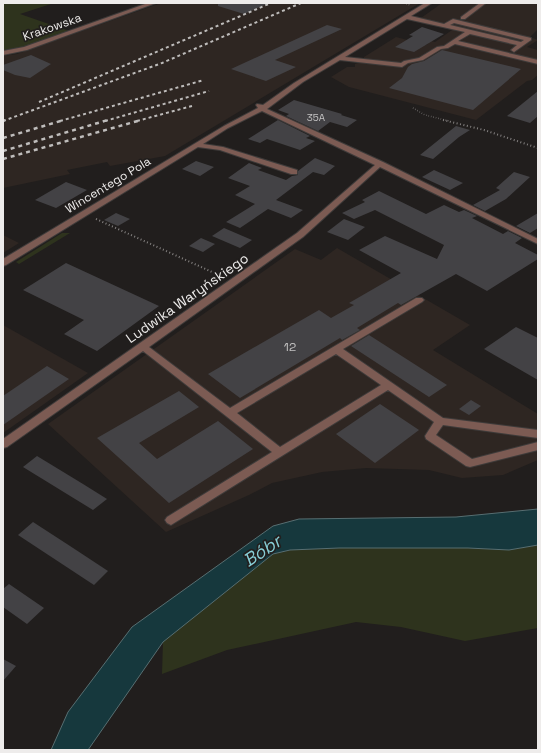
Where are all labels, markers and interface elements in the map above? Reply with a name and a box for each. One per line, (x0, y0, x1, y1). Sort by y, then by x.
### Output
street label: Krakowska (21, 9, 84, 45)
house number: 35A (307, 111, 326, 124)
street label: Wincentego Pola (62, 153, 154, 217)
street label: Ludwika Waryńskiego (122, 249, 252, 347)
house number: 12 (284, 339, 296, 355)
water label: Bóbr (238, 528, 287, 572)

